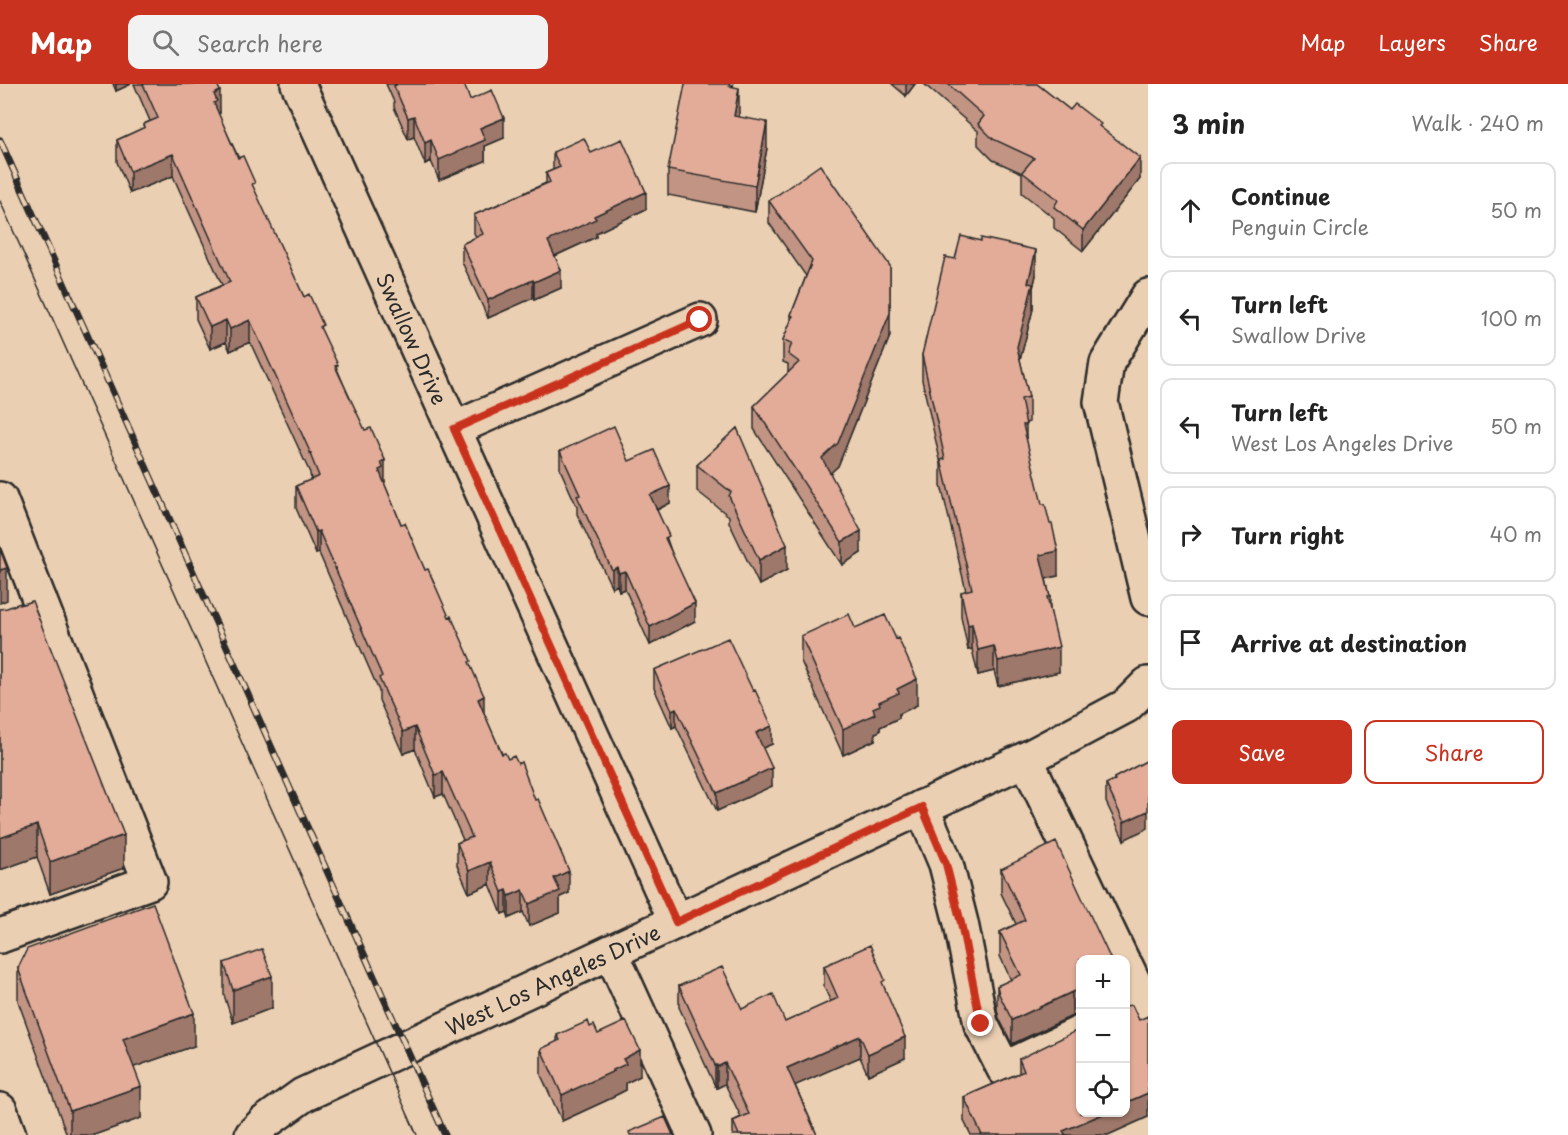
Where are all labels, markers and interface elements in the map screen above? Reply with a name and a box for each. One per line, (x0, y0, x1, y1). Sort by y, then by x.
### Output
search box (128, 15, 548, 69)
text: Map (30, 21, 92, 64)
icon: search (149, 26, 182, 59)
text: Search here (197, 26, 323, 59)
text: Map (1301, 26, 1345, 58)
text: Layers (1378, 26, 1446, 58)
text: Share (1479, 26, 1538, 58)
text: 3 min (1172, 104, 1245, 143)
text: Walk · 240 m (1411, 108, 1544, 138)
text: Continue (1231, 179, 1330, 212)
icon: ahead (1174, 194, 1207, 227)
text: 50 m (1490, 195, 1542, 225)
text: Penguin Circle (1231, 212, 1369, 242)
street label: Swallow Drive (369, 267, 456, 410)
text: Turn left (1231, 287, 1328, 320)
icon: left (1174, 302, 1207, 335)
text: 100 m (1481, 303, 1542, 333)
route start (686, 306, 712, 332)
text: Swallow Drive (1231, 320, 1366, 350)
text: Turn left (1231, 395, 1328, 428)
icon: left (1174, 410, 1207, 443)
text: 50 m (1490, 411, 1542, 441)
text: West Los Angeles Drive (1231, 428, 1453, 458)
icon: right (1174, 518, 1207, 551)
text: Turn right (1231, 518, 1344, 551)
text: 40 m (1490, 519, 1542, 549)
icon: arrive (1174, 626, 1207, 659)
text: Arrive at destination (1231, 626, 1467, 659)
button: Save (1172, 720, 1352, 784)
button: Share (1364, 720, 1544, 784)
street label: West Los Angeles Drive (440, 915, 665, 1043)
map controls (1076, 955, 1130, 1117)
button: + (1076, 955, 1130, 1009)
button: − (1076, 1009, 1130, 1063)
route end (967, 1010, 993, 1036)
button: locate (1076, 1063, 1130, 1117)

